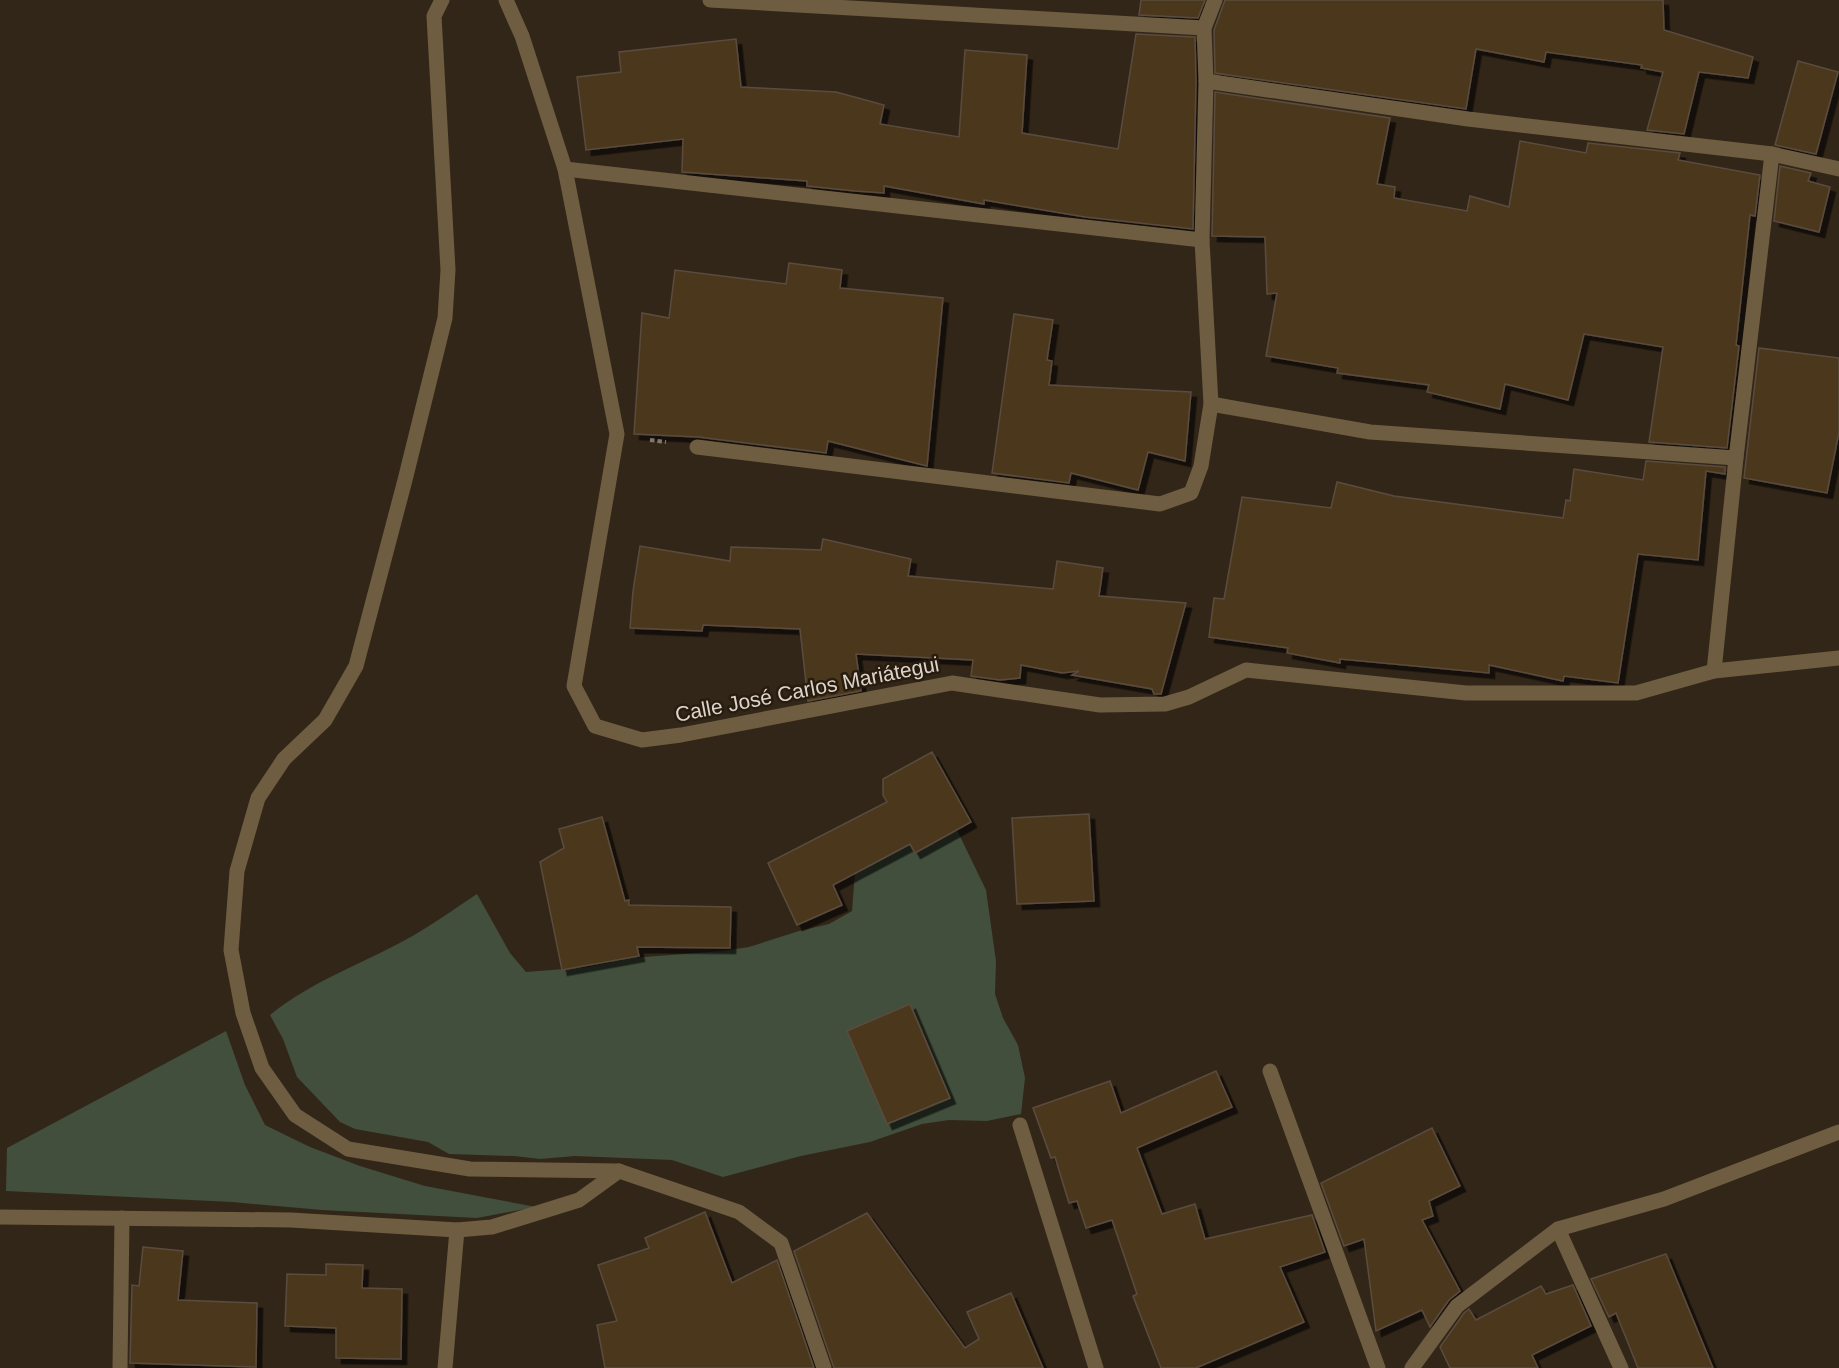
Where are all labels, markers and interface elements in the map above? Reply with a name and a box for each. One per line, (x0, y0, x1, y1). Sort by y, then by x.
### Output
street label: Calle José Carlos Mariátegui (673, 652, 941, 726)

